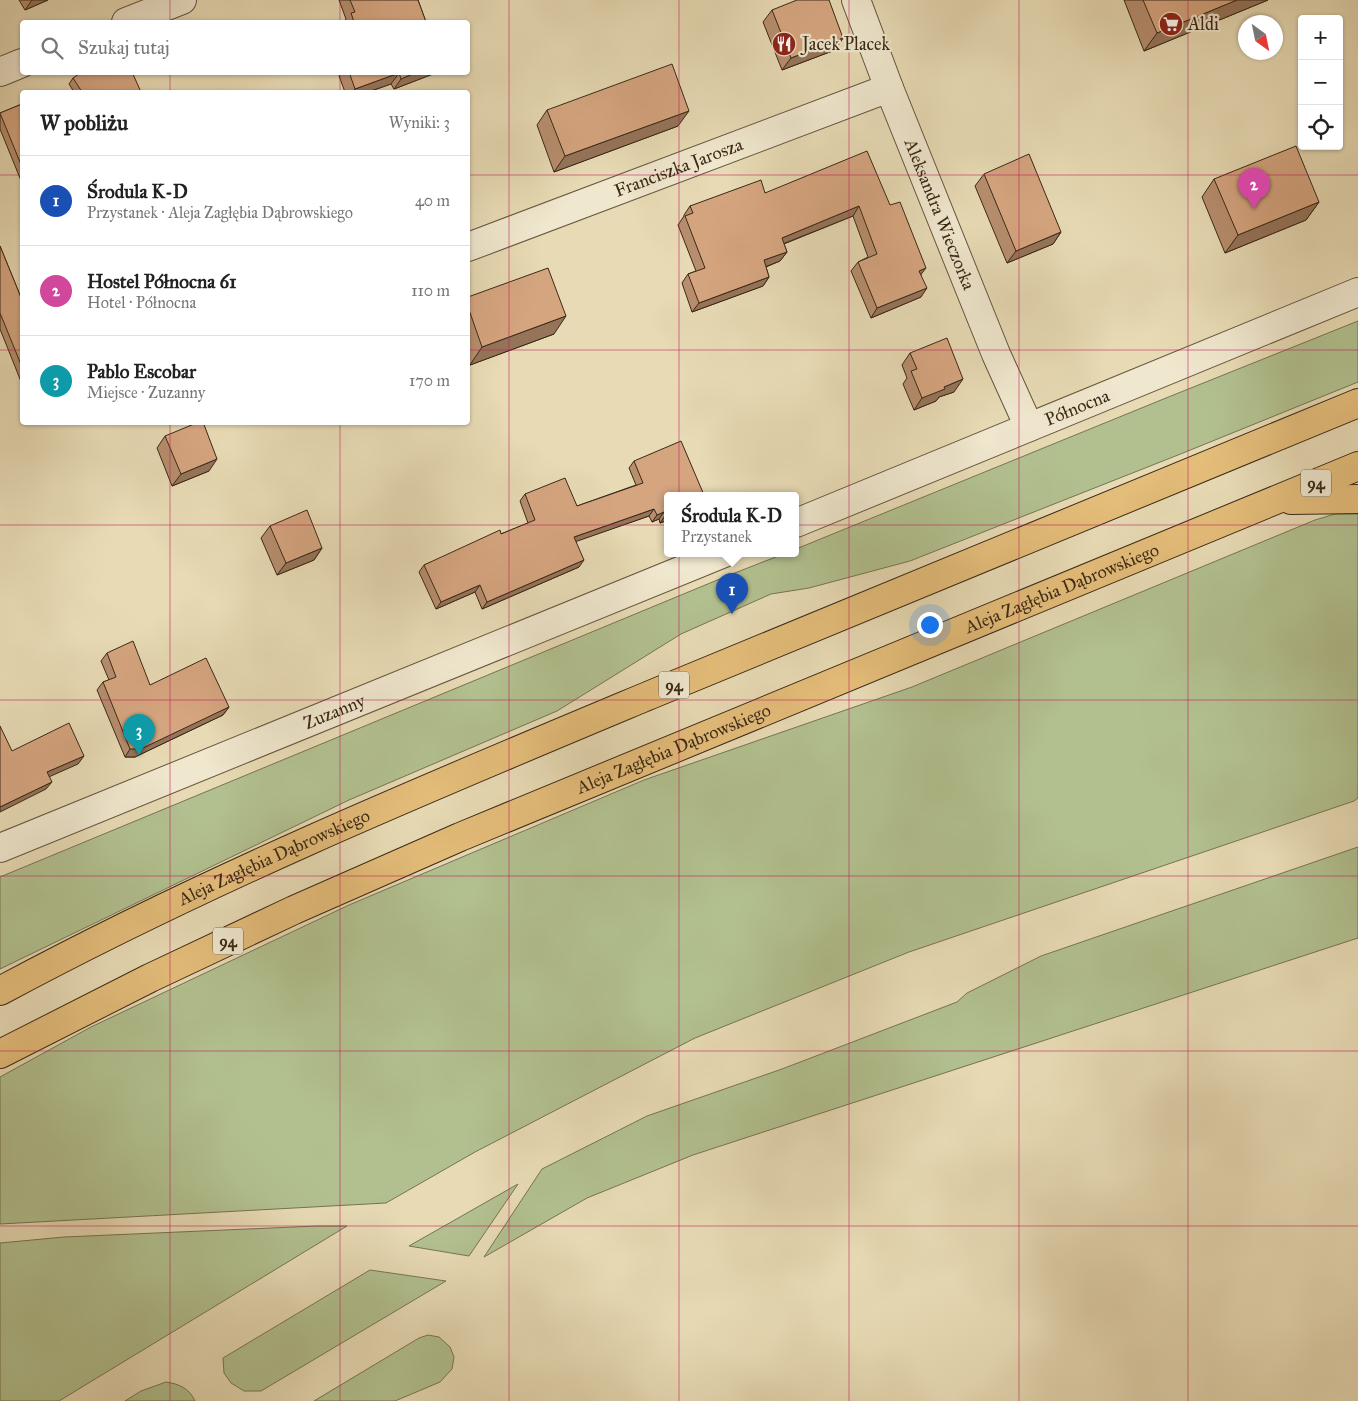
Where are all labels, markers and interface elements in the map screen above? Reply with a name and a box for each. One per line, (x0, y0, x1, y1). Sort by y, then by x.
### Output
supermarket icon: Aldi (1158, 11, 1184, 37)
place label: Aldi (1187, 13, 1219, 35)
north arrow (1238, 15, 1283, 60)
map controls (1298, 15, 1343, 150)
button: + (1298, 15, 1343, 60)
search box (20, 20, 470, 75)
restaurant icon: Jacek Placek (771, 31, 797, 57)
place label: Jacek Placek (800, 33, 891, 56)
icon: search (38, 34, 66, 62)
text: Szukaj tutaj (78, 36, 170, 59)
button: − (1298, 60, 1343, 105)
button: locate (1298, 105, 1343, 150)
text: W pobliżu (40, 110, 128, 136)
text: Wyniki: 3 (389, 113, 450, 132)
street label: Franciszka Jarosza (611, 133, 746, 202)
street label: Aleksandra Wieczorka (899, 134, 980, 293)
pin: 2 (1238, 168, 1270, 209)
text: Środula K-D (87, 180, 188, 203)
text: 1 (53, 191, 59, 210)
text: 40 m (415, 191, 450, 210)
text: Przystanek · Aleja Zagłębia Dąbrowskiego (87, 203, 353, 222)
text: Hostel Północna 61 (87, 270, 237, 293)
text: 2 (52, 281, 60, 300)
text: 110 m (411, 281, 450, 300)
text: Hotel · Północna (87, 293, 196, 312)
text: Pablo Escobar (87, 360, 196, 383)
text: 3 (53, 371, 59, 390)
text: 170 m (409, 371, 450, 390)
text: Miejsce · Zuzanny (87, 383, 205, 402)
street label: Północna (1042, 384, 1113, 431)
road number: 94 (1301, 469, 1331, 496)
popup (664, 492, 799, 557)
text: Środula K-D (681, 504, 782, 527)
text: Przystanek (681, 527, 752, 546)
street label: Aleja Zagłębia Dąbrowskiego (961, 538, 1162, 639)
pin: 1 (716, 573, 748, 614)
your location (917, 612, 943, 638)
road number: 94 (659, 672, 689, 698)
street label: Zuzanny (300, 689, 369, 734)
street label: Aleja Zagłębia Dąbrowskiego (572, 699, 774, 799)
pin: 3 (123, 714, 155, 755)
street label: Aleja Zagłębia Dąbrowskiego (174, 804, 373, 911)
road number: 94 (213, 928, 243, 954)

